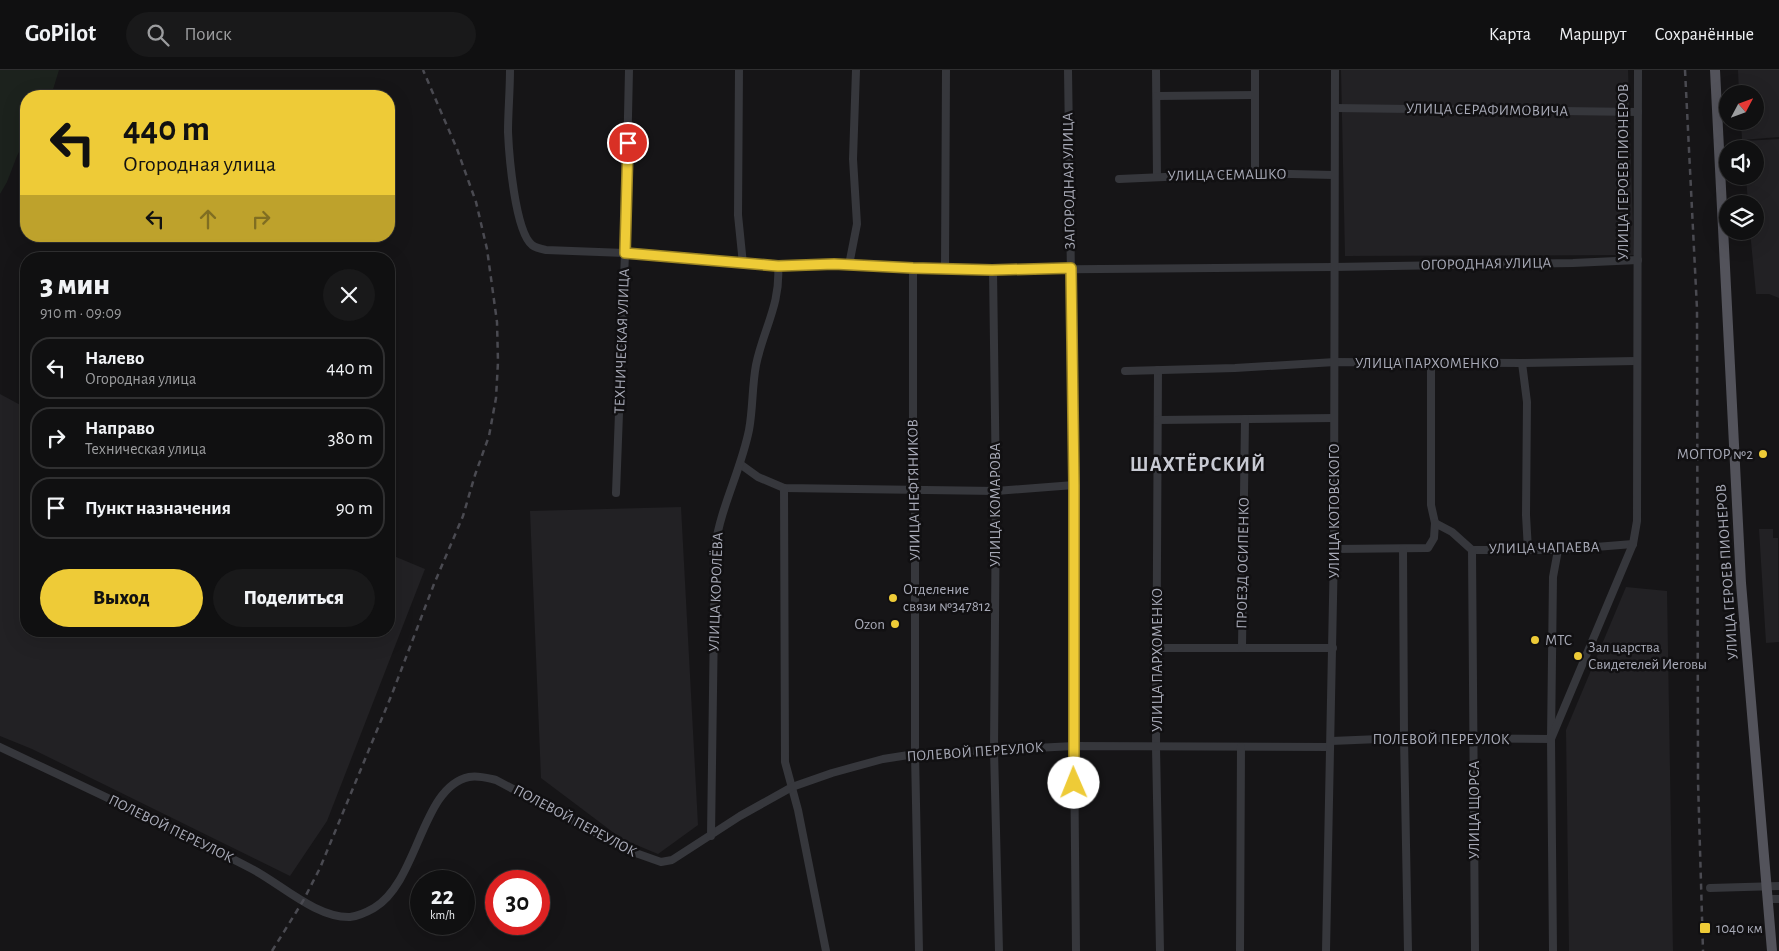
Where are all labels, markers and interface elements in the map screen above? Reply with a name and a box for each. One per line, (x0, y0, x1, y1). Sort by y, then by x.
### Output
search box (126, 12, 476, 57)
icon: search (144, 21, 172, 49)
text: GoPilot (25, 22, 96, 46)
text: Поиск (184, 25, 232, 44)
text: Карта (1489, 26, 1531, 44)
text: Маршрут (1559, 26, 1627, 44)
text: Сохранённые (1655, 26, 1754, 44)
street label: УЛИЦА ГЕРОЕВ ПИОНЕРОВ (1616, 84, 1631, 260)
north arrow (1719, 85, 1764, 130)
map controls (1719, 85, 1764, 240)
street label: УЛИЦА СЕРАФИМОВИЧА (1406, 101, 1569, 119)
icon: left (40, 110, 105, 175)
text: 440 m (123, 112, 210, 147)
street label: ЗАГОРОДНАЯ УЛИЦА (1060, 112, 1078, 250)
pin (607, 122, 649, 164)
icon: arrive (614, 129, 642, 157)
button: sound (1719, 140, 1764, 185)
text: Огородная улица (123, 153, 276, 175)
street label: УЛИЦА СЕМАШКО (1167, 166, 1287, 184)
button: layers (1719, 195, 1764, 240)
icon: left (141, 205, 169, 233)
icon: ahead (194, 205, 222, 233)
icon: right (247, 205, 275, 233)
street label: ОГОРОДНАЯ УЛИЦА (1421, 255, 1552, 273)
street label: ТЕХНИЧЕСКАЯ УЛИЦА (612, 268, 632, 414)
button: close (323, 269, 375, 321)
text: 3 мин (40, 270, 110, 300)
text: 910 m · 09:09 (40, 305, 121, 321)
text: Налево (85, 349, 144, 368)
icon: left (42, 354, 70, 382)
street label: УЛИЦА ПАРХОМЕНКО (1355, 356, 1499, 371)
text: 440 m (326, 359, 373, 378)
text: Огородная улица (85, 371, 196, 387)
text: Направо (85, 419, 155, 438)
street label: УЛИЦА НЕФТЯНИКОВ (905, 419, 923, 561)
icon: right (42, 424, 70, 452)
text: 380 m (328, 429, 373, 448)
text: Техническая улица (85, 441, 206, 457)
street label: УЛИЦА КОМАРОВА (988, 443, 1003, 567)
street label: УЛИЦА КОТОВСКОГО (1327, 443, 1342, 579)
place label: МОГТОР №2 (1677, 447, 1753, 462)
marker: МОГТОР №2 (1757, 448, 1769, 460)
district label: ШАХТЁРСКИЙ (1130, 453, 1266, 475)
street label: УЛИЦА ГЕРОЕВ ПИОНЕРОВ (1713, 484, 1741, 660)
icon: arrive (42, 494, 70, 522)
street label: ПРОЕЗД ОСИПЕНКО (1234, 497, 1252, 629)
text: Пункт назначения (85, 499, 231, 518)
text: 90 m (336, 499, 373, 518)
street label: УЛИЦА КОРОЛЁВА (705, 532, 726, 652)
street label: УЛИЦА ЧАПАЕВА (1488, 540, 1600, 556)
button: Выход (40, 569, 203, 627)
button: Поделиться (213, 569, 375, 627)
place label: Отделение связи №347812 (903, 582, 991, 614)
street label: УЛИЦА ПАРХОМЕНКО (1150, 588, 1165, 732)
marker: Отделение связи №347812 (887, 592, 899, 604)
place label: Ozon (855, 617, 885, 632)
marker: Ozon (889, 618, 901, 630)
place label: МТС (1545, 633, 1572, 648)
marker: МТС (1529, 634, 1541, 646)
place label: Зал царства Свидетелей Иеговы (1588, 640, 1707, 672)
marker: Зал царства Свидетелей Иеговы (1572, 650, 1584, 662)
street label: ПОЛЕВОЙ ПЕРЕУЛОК (1372, 732, 1510, 747)
street label: ПОЛЕВОЙ ПЕРЕУЛОК (906, 740, 1044, 764)
position arrow (1047, 756, 1099, 808)
street label: УЛИЦА ЩОРСА (1467, 761, 1482, 859)
street label: ПОЛЕВОЙ ПЕРЕУЛОК (511, 782, 639, 860)
street label: ПОЛЕВОЙ ПЕРЕУЛОК (106, 792, 236, 866)
speed limit sign: 30 (485, 870, 550, 935)
text: 22 (431, 884, 454, 909)
text: km/h (430, 909, 455, 921)
marker: 1040 км (1698, 921, 1712, 935)
place label: 1040 км (1716, 921, 1763, 936)

